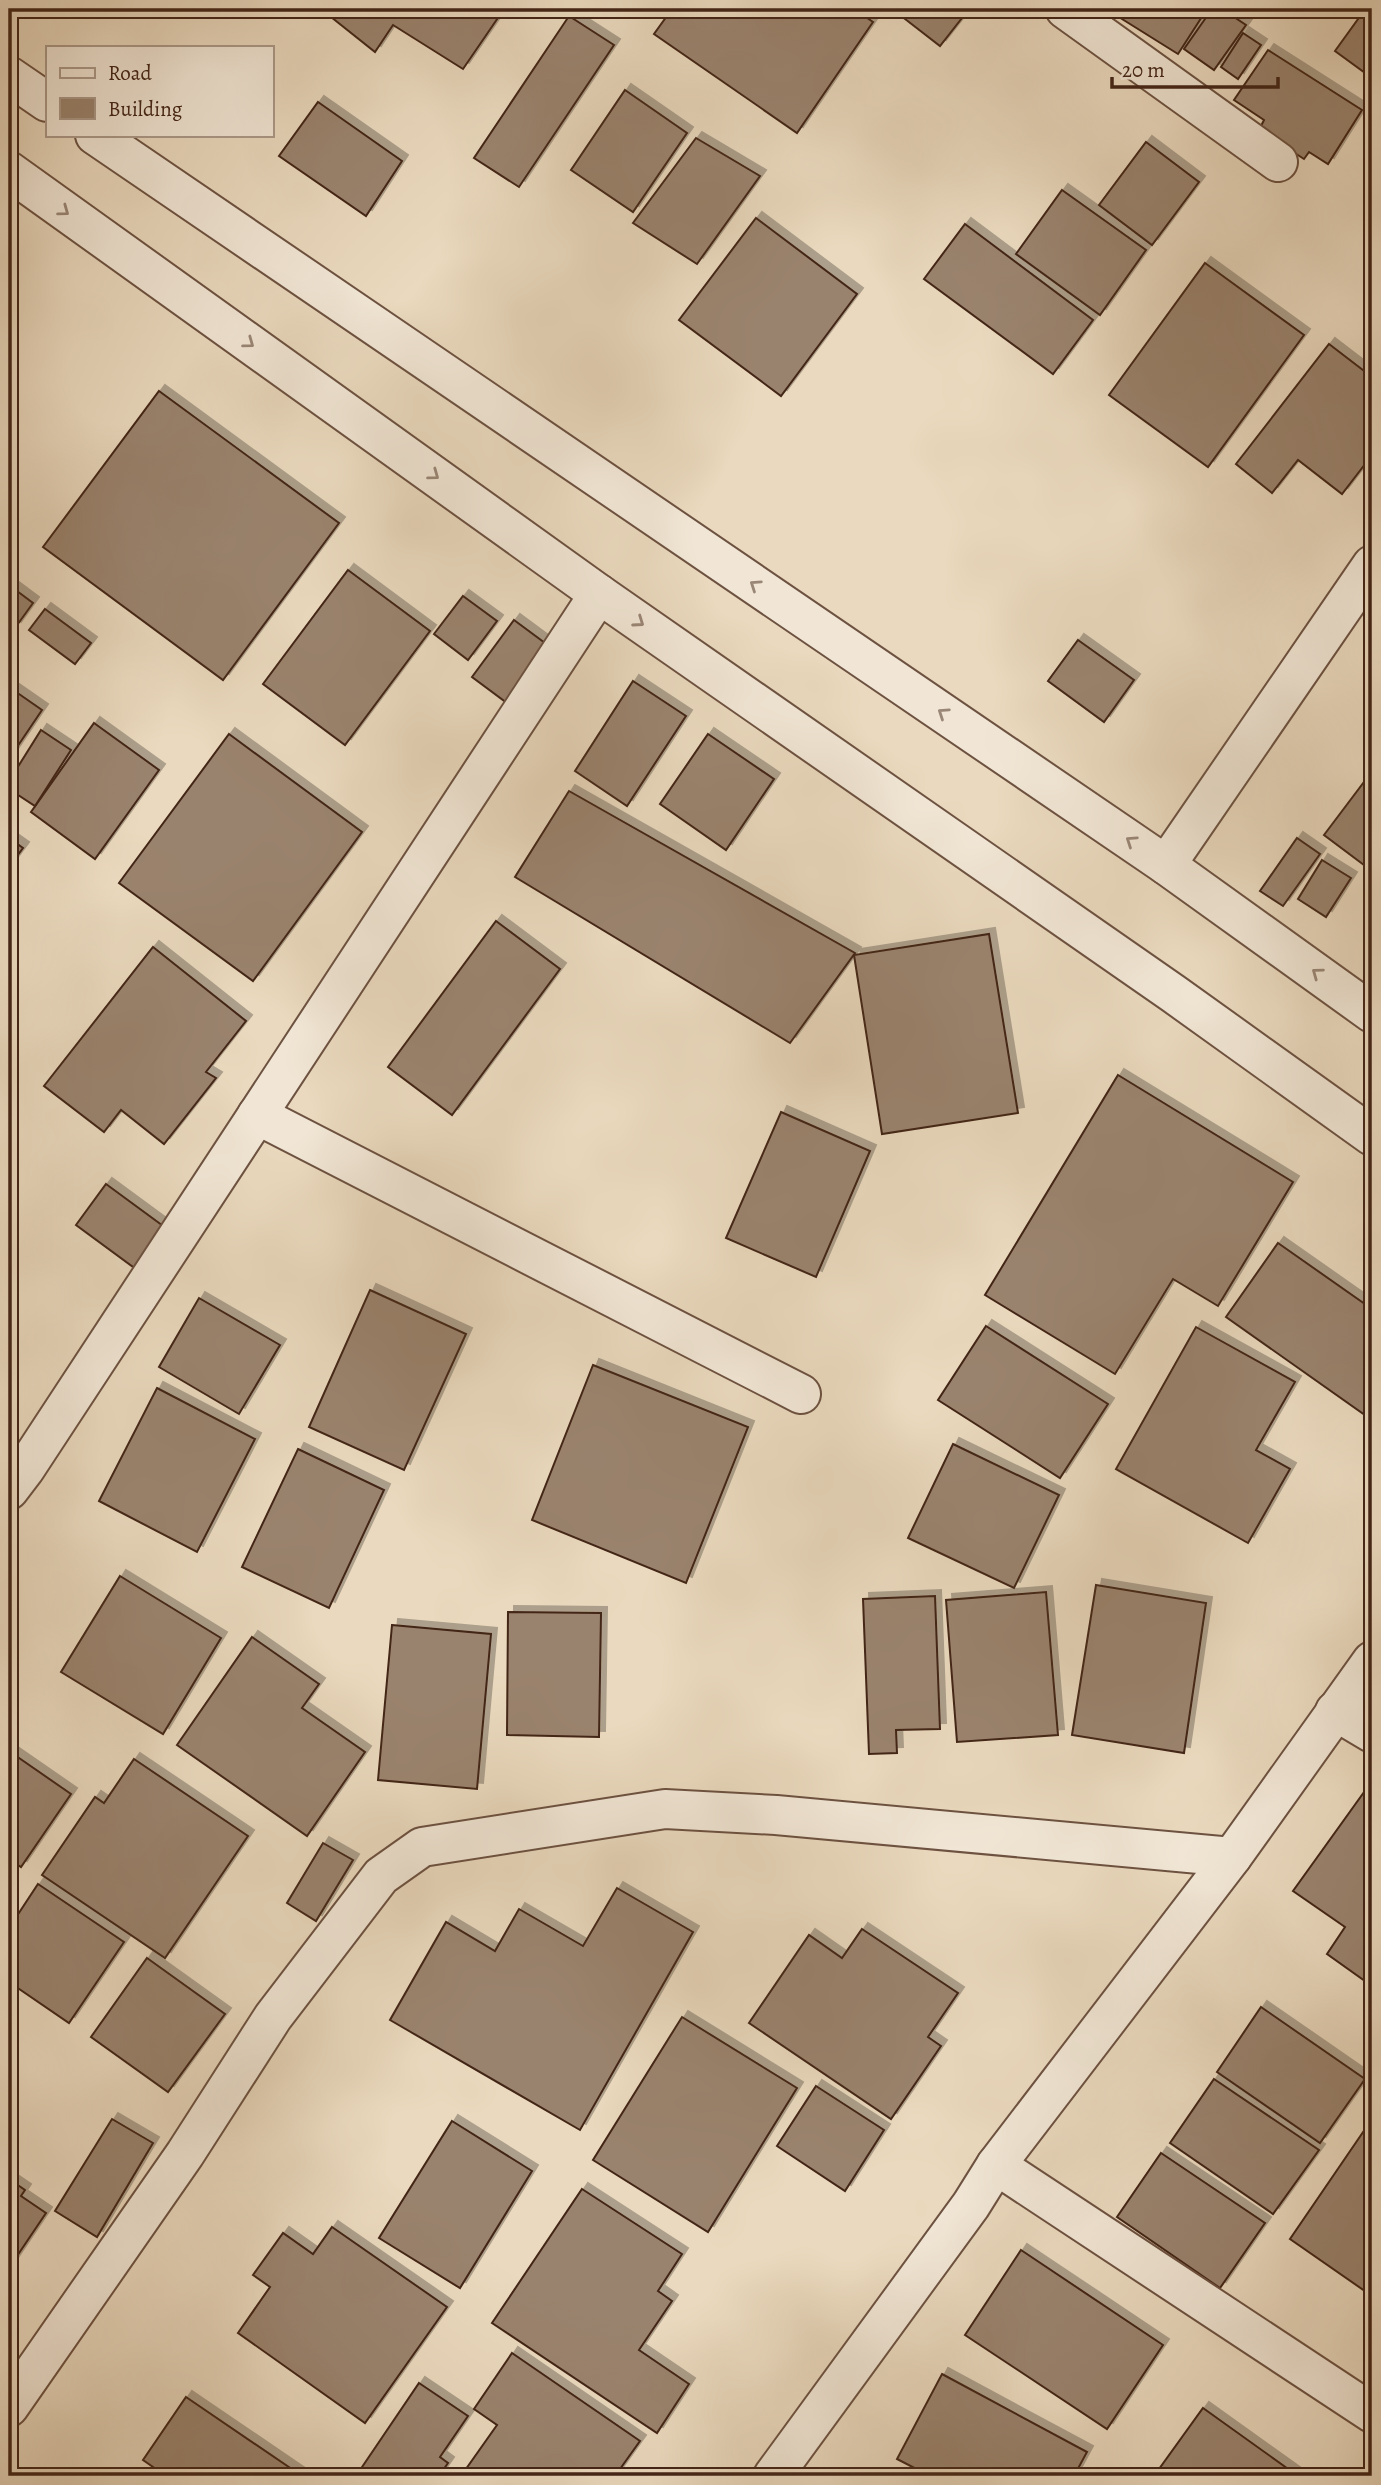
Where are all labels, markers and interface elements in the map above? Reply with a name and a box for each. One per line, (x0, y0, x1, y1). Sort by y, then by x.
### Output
legend (46, 46, 273, 136)
scale bar (1112, 46, 1278, 90)
text: 20 m (1122, 56, 1165, 84)
text: Road (108, 59, 152, 87)
text: Building (108, 95, 183, 123)
one-way arrow (56, 202, 69, 215)
one-way arrow (241, 335, 254, 347)
one-way arrow (426, 467, 439, 480)
one-way arrow (750, 580, 763, 593)
one-way arrow (632, 614, 645, 627)
one-way arrow (938, 709, 951, 721)
one-way arrow (1126, 837, 1139, 849)
one-way arrow (1312, 969, 1325, 981)

